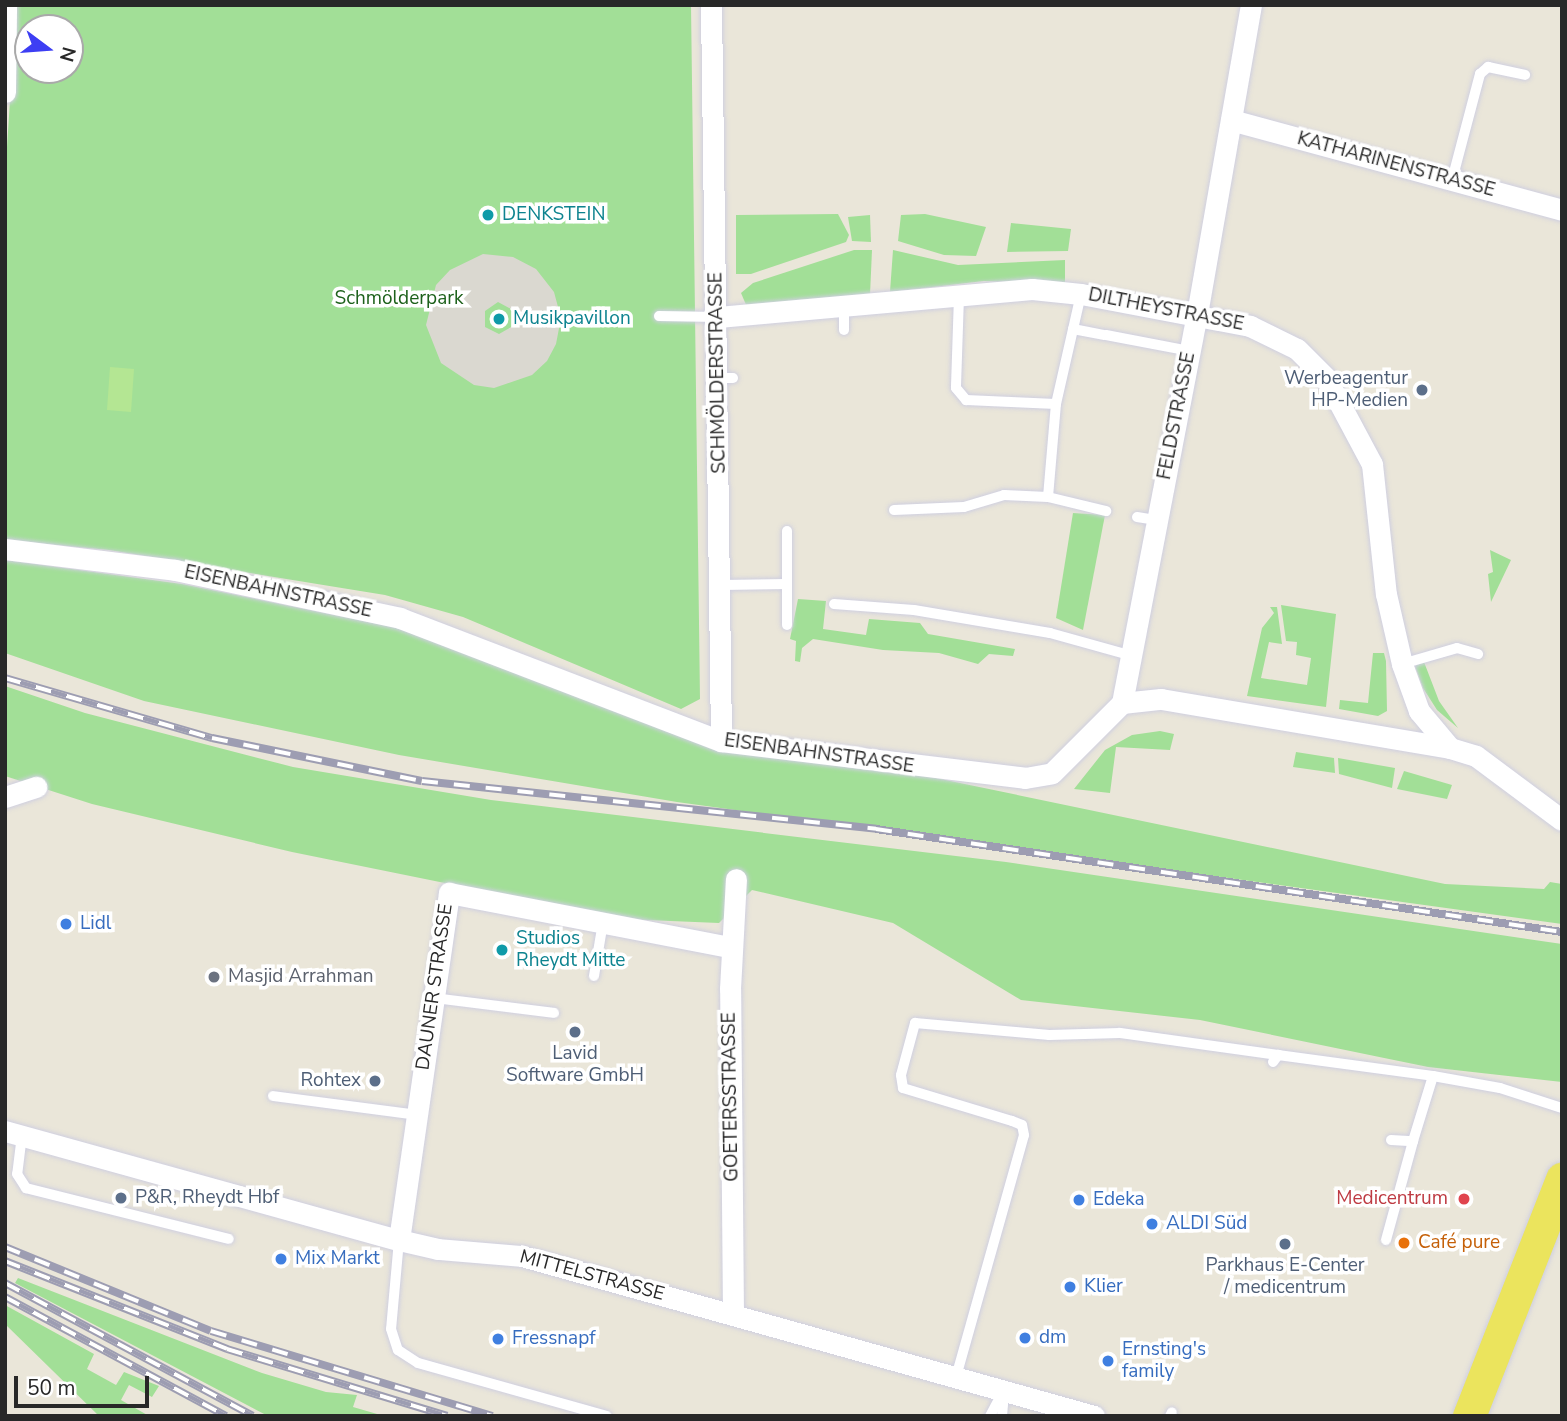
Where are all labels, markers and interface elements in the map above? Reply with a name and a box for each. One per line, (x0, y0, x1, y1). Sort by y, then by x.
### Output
north arrow (14, 14, 84, 84)
text: N (53, 44, 82, 65)
street label: KATHARINENSTRASSE (1295, 128, 1497, 202)
place label: DENKSTEIN (502, 204, 605, 226)
marker: DENKSTEIN (480, 207, 496, 223)
street label: SCHMÖLDERSTRASSE (705, 272, 731, 474)
street label: DILTHEYSTRASSE (1086, 284, 1246, 336)
park label: Schmölderpark (334, 288, 464, 310)
place label: Musikpavillon (513, 308, 631, 330)
marker: Musikpavillon (491, 311, 507, 327)
street label: FELDSTRASSE (1153, 350, 1201, 482)
place label: Werbeagentur HP-Medien (1284, 368, 1408, 412)
marker: Werbeagentur HP-Medien (1414, 382, 1430, 398)
street label: EISENBAHNSTRASSE (182, 561, 374, 623)
street label: EISENBAHNSTRASSE (723, 729, 915, 779)
street label: DAUNER STRASSE (412, 902, 458, 1072)
place label: Lidl (80, 913, 111, 935)
marker: Lidl (58, 916, 74, 932)
place label: Studios Rheydt Mitte (516, 928, 625, 972)
marker: Studios Rheydt Mitte (494, 942, 510, 958)
place label: Masjid Arrahman (228, 966, 374, 988)
marker: Masjid Arrahman (206, 969, 222, 985)
street label: GOETERSSTRASSE (718, 1012, 744, 1182)
marker: Lavid Software GmbH (567, 1024, 583, 1040)
place label: Lavid Software GmbH (506, 1043, 644, 1087)
place label: Rohtex (301, 1070, 361, 1092)
marker: Rohtex (367, 1073, 383, 1089)
place label: P&R, Rheydt Hbf (135, 1187, 279, 1209)
place label: Medicentrum (1336, 1188, 1448, 1210)
place label: Edeka (1093, 1189, 1145, 1211)
marker: Medicentrum (1454, 1189, 1474, 1209)
marker: P&R, Rheydt Hbf (113, 1190, 129, 1206)
marker: Edeka (1071, 1192, 1087, 1208)
place label: ALDI Süd (1166, 1213, 1247, 1235)
marker: ALDI Süd (1144, 1216, 1160, 1232)
place label: Café pure (1418, 1232, 1500, 1254)
marker: Café pure (1396, 1235, 1412, 1251)
marker: Parkhaus E-Center / medicentrum (1277, 1236, 1293, 1252)
street label: MITTELSTRASSE (517, 1246, 667, 1306)
place label: Mix Markt (295, 1248, 380, 1270)
marker: Mix Markt (273, 1251, 289, 1267)
place label: Parkhaus E-Center / medicentrum (1205, 1255, 1365, 1299)
place label: Klier (1084, 1276, 1123, 1298)
marker: Klier (1062, 1279, 1078, 1295)
place label: dm (1039, 1327, 1066, 1349)
place label: Fressnapf (512, 1328, 595, 1350)
marker: dm (1017, 1330, 1033, 1346)
marker: Fressnapf (490, 1331, 506, 1347)
place label: Ernsting's family (1122, 1339, 1206, 1383)
marker: Ernsting's family (1100, 1353, 1116, 1369)
scale bar (18, 1362, 152, 1406)
text: 50 m (27, 1374, 76, 1402)

